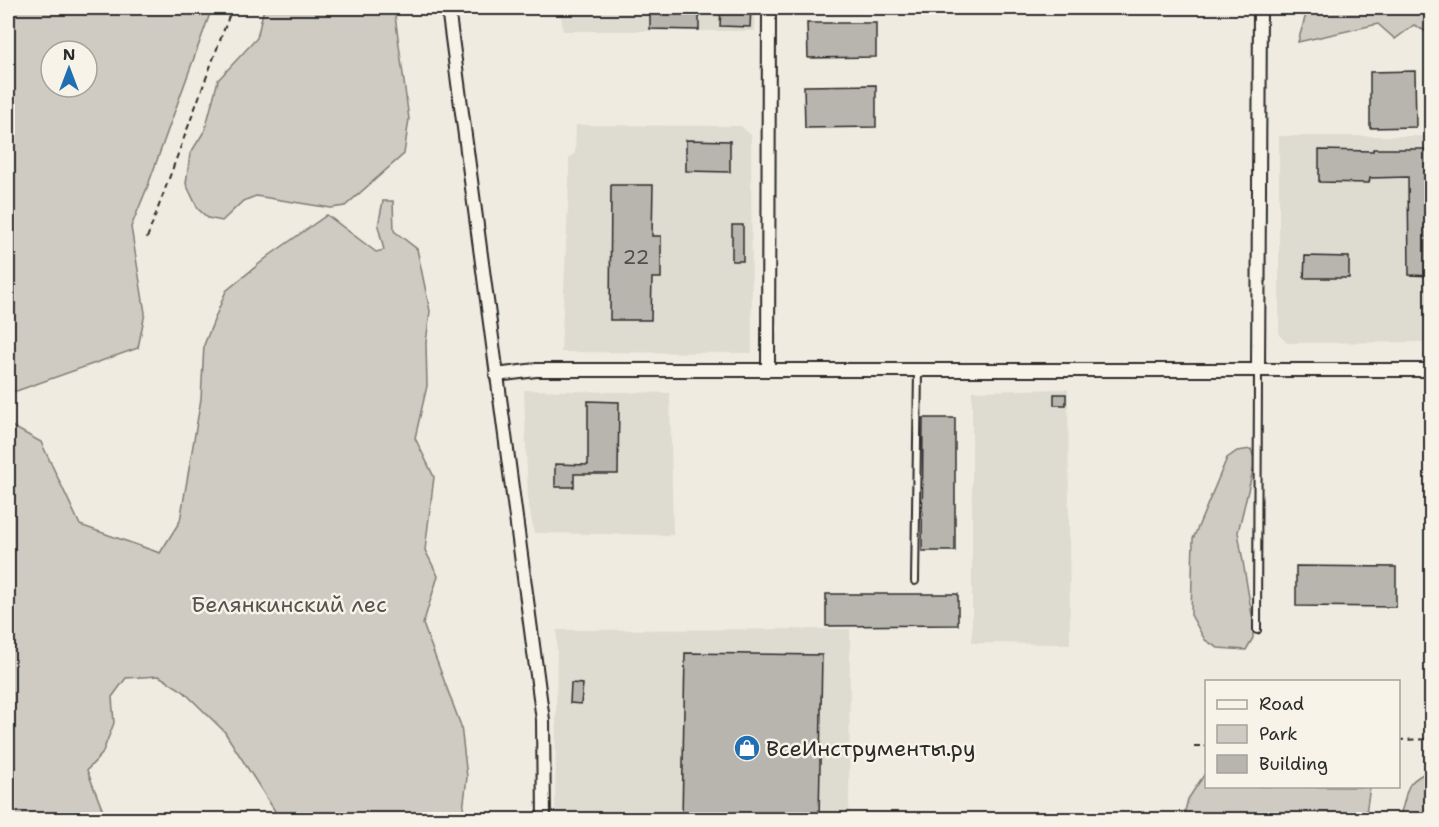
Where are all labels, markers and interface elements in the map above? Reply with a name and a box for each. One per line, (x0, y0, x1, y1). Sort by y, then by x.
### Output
north arrow (39, 39, 99, 99)
text: N (63, 44, 75, 65)
house number: 22 (623, 244, 650, 270)
park label: Белянкинский лес (191, 590, 387, 619)
legend (1205, 680, 1400, 788)
text: Road (1259, 692, 1304, 716)
text: Park (1259, 722, 1298, 746)
shop icon: ВсеИнструменты.ру (732, 733, 762, 763)
place label: ВсеИнструменты.ру (766, 734, 976, 763)
text: Building (1259, 752, 1328, 776)

